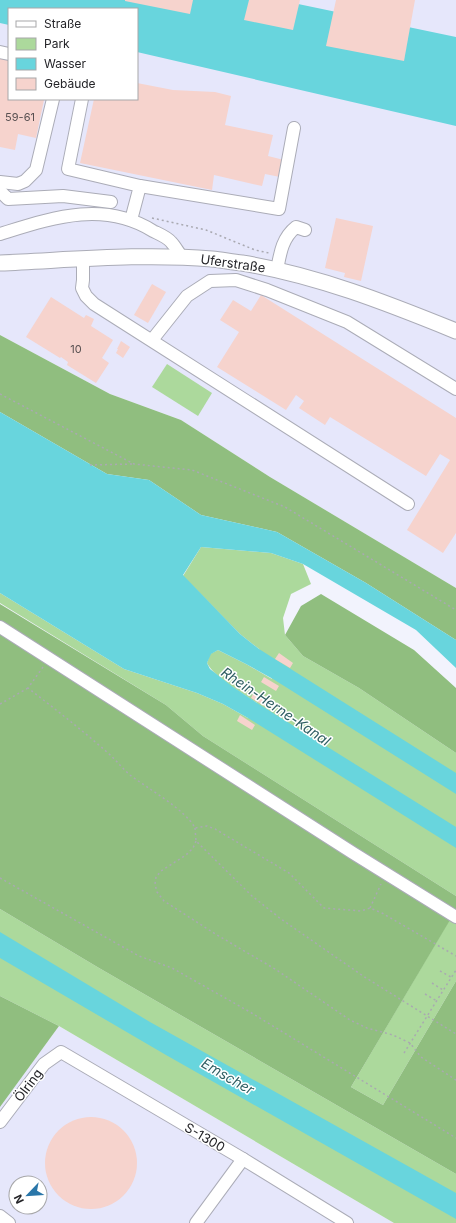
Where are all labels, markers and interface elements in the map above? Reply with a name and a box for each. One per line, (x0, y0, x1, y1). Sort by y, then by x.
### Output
legend (8, 8, 138, 100)
text: Straße (44, 16, 81, 31)
text: Park (44, 36, 70, 51)
text: Wasser (44, 56, 87, 71)
text: Gebäude (44, 76, 96, 91)
house number: 59-61 (5, 110, 35, 124)
street label: Uferstraße (199, 251, 267, 275)
house number: 10 (70, 342, 82, 356)
water label: Rhein-Herne-Kanal (218, 663, 334, 749)
water label: Emscher (199, 1054, 258, 1098)
street label: Ölring (10, 1065, 46, 1105)
street label: S-1300 (182, 1119, 228, 1155)
north arrow (8, 1175, 48, 1215)
text: N (11, 1192, 27, 1206)

